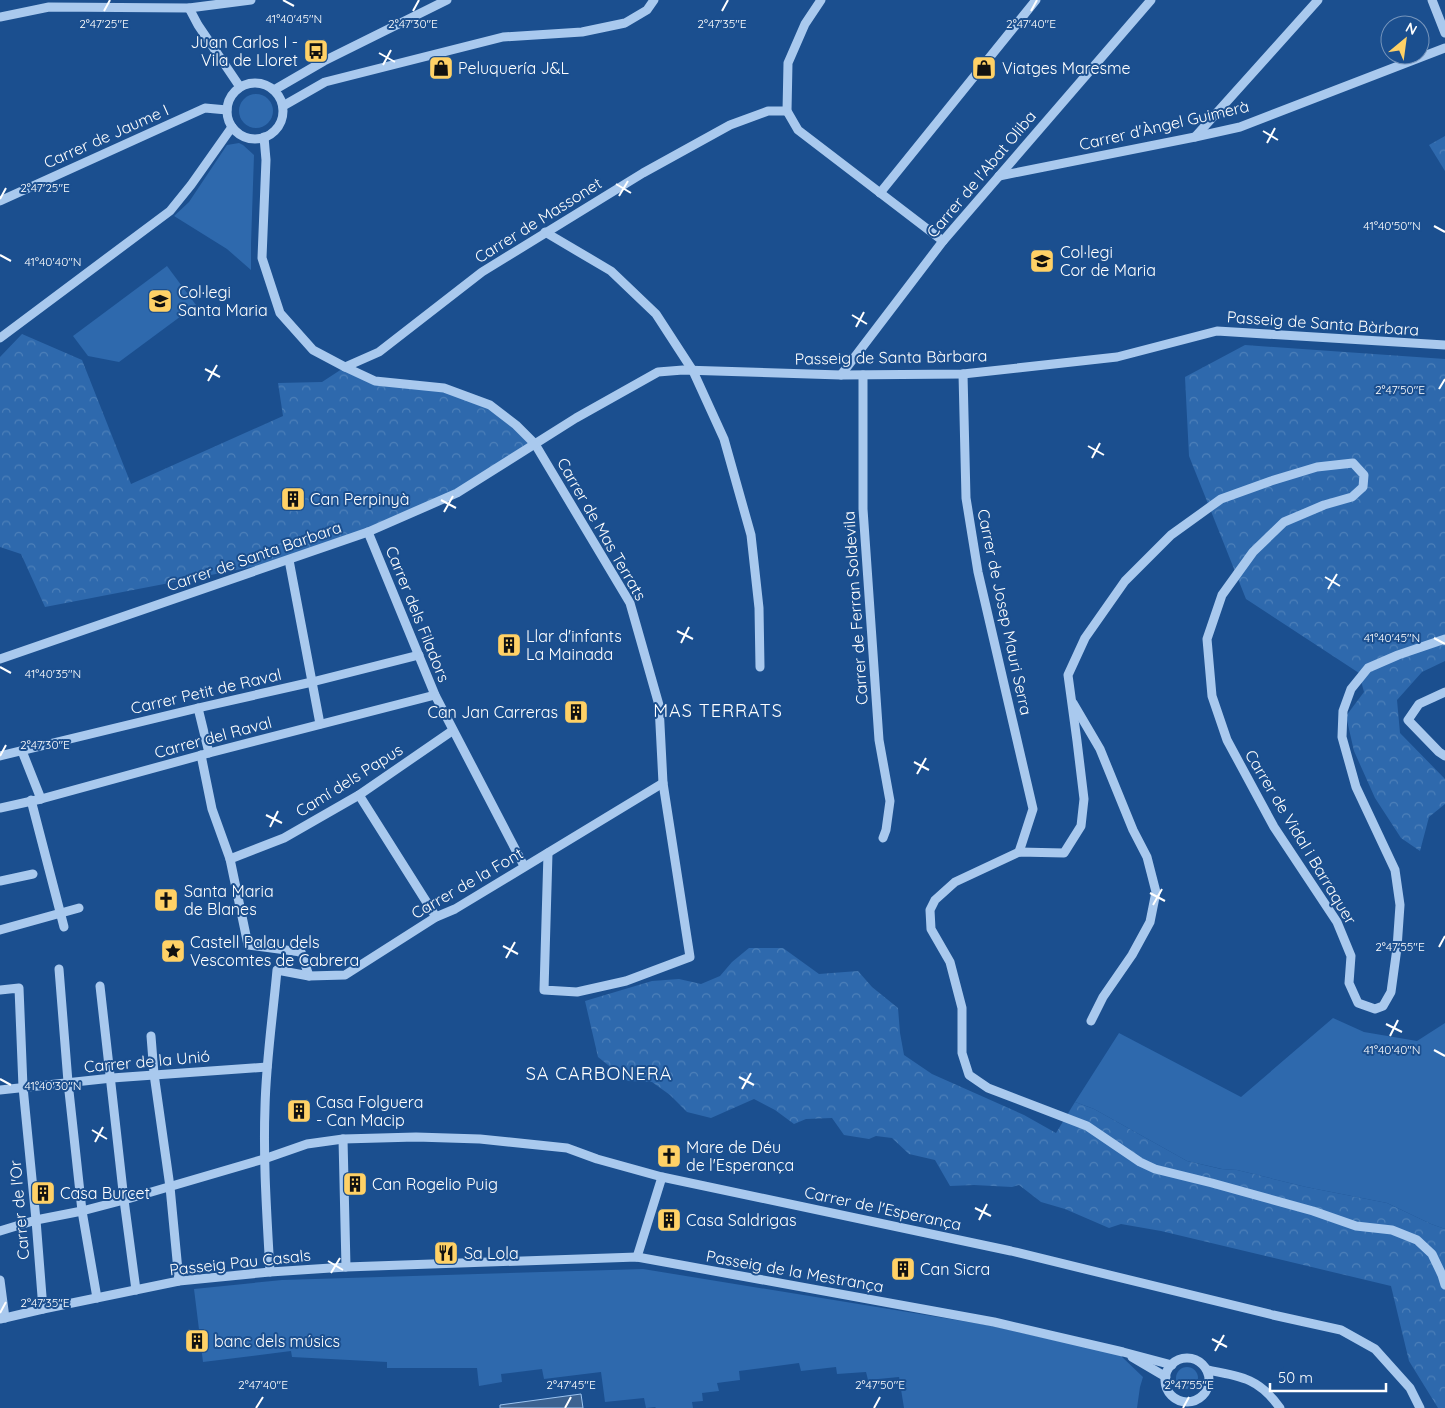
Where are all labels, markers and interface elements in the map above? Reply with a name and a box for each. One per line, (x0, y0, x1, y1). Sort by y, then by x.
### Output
text: 41°40'45"N (266, 11, 322, 26)
north arrow (1380, 15, 1430, 65)
text: 2°47'25"E (79, 16, 129, 31)
text: 2°47'30"E (388, 16, 438, 31)
text: 2°47'35"E (697, 16, 747, 31)
text: 2°47'40"E (1006, 16, 1056, 31)
text: N (1402, 18, 1420, 39)
place label: Juan Carlos I - Vila de Lloret (190, 32, 298, 70)
bus stop icon: Juan Carlos I - Vila de Lloret (303, 38, 329, 64)
shop icon: Peluquería J&L (428, 55, 454, 81)
shop icon: Viatges Maresme (971, 55, 997, 81)
place label: Peluquería J&L (458, 58, 570, 78)
place label: Viatges Maresme (1002, 58, 1131, 78)
street label: Carrer d'Àngel Guimerà (1077, 96, 1251, 154)
street label: Carrer de Jaume I (40, 99, 172, 173)
street label: Carrer de l'Abat Oliba (922, 106, 1040, 242)
street label: Carrer de Massonet (471, 173, 605, 267)
text: 2°47'25"E (20, 180, 70, 195)
text: 41°40'50"N (1363, 218, 1421, 233)
place label: Col·legi Cor de Maria (1060, 242, 1156, 280)
school or university icon: Col·legi Cor de Maria (1029, 248, 1055, 274)
text: 41°40'40"N (24, 254, 82, 269)
place label: Col·legi Santa Maria (178, 282, 268, 320)
school or university icon: Col·legi Santa Maria (147, 288, 173, 314)
street label: Passeig de Santa Bàrbara (1226, 306, 1420, 340)
street label: Passeig de Santa Bàrbara (794, 345, 988, 369)
text: 2°47'50"E (1375, 382, 1425, 397)
street label: Carrer de Mas Terrats (553, 454, 651, 604)
building icon: Can Perpinyà (280, 486, 306, 512)
place label: Can Perpinyà (310, 489, 409, 509)
street label: Carrer de Josep Mauri Serra (973, 507, 1037, 717)
street label: Carrer de Ferran Soldevila (838, 510, 872, 706)
street label: Carrer de Santa Barbara (164, 517, 344, 595)
street label: Carrer dels Filadors (382, 543, 454, 685)
place label: Llar d'infants La Mainada (526, 626, 622, 664)
text: 41°40'45"N (1364, 630, 1420, 645)
building icon: Llar d'infants La Mainada (496, 632, 522, 658)
street label: Carrer Petit de Raval (129, 664, 283, 718)
text: 41°40'35"N (25, 666, 81, 681)
building icon: Can Jan Carreras (563, 699, 589, 725)
district label: MAS TERRATS (653, 699, 783, 722)
place label: Can Jan Carreras (427, 702, 558, 722)
street label: Carrer del Raval (152, 712, 274, 762)
text: 2°47'30"E (20, 737, 70, 752)
street label: Camí dels Papus (292, 739, 406, 821)
street label: Carrer de Vidal i Barraquer (1241, 746, 1361, 928)
street label: Carrer de la Font (408, 843, 526, 923)
place label: Santa Maria de Blanes (184, 881, 274, 919)
church icon: Santa Maria de Blanes (153, 887, 179, 913)
place label: Castell Palau dels Vescomtes de Cabrera (190, 932, 359, 970)
place icon: Castell Palau dels Vescomtes de Cabrera (160, 938, 186, 964)
text: 2°47'55"E (1375, 939, 1425, 954)
text: 41°40'40"N (1363, 1042, 1421, 1057)
street label: Carrer de la Unió (83, 1046, 211, 1076)
district label: SA CARBONERA (526, 1062, 672, 1085)
text: 41°40'30"N (24, 1078, 82, 1093)
place label: Casa Folguera - Can Macip (316, 1092, 424, 1130)
building icon: Casa Folguera - Can Macip (286, 1098, 312, 1124)
place label: Mare de Déu de l'Esperança (686, 1137, 794, 1175)
church icon: Mare de Déu de l'Esperança (656, 1143, 682, 1169)
street label: Carrer de l'Or (5, 1159, 33, 1261)
building icon: Can Rogelio Puig (342, 1171, 368, 1197)
place label: Can Rogelio Puig (372, 1174, 498, 1194)
building icon: Casa Burcet (30, 1180, 56, 1206)
street label: Carrer de l'Esperança (803, 1182, 963, 1234)
place label: Casa Burcet (60, 1183, 150, 1203)
building icon: Casa Saldrigas (656, 1207, 682, 1233)
place label: Casa Saldrigas (686, 1210, 796, 1230)
restaurant icon: Sa Lola (433, 1240, 459, 1266)
place label: Sa Lola (464, 1243, 519, 1263)
street label: Passeig Pau Casals (168, 1245, 312, 1279)
street label: Passeig de la Mestrança (705, 1246, 885, 1296)
building icon: Can Sicra (890, 1256, 916, 1282)
place label: Can Sicra (920, 1259, 990, 1279)
text: 2°47'35"E (20, 1295, 70, 1310)
building icon: banc dels músics (184, 1328, 210, 1354)
place label: banc dels músics (214, 1331, 340, 1351)
scale bar (1270, 1360, 1386, 1392)
text: 50 m (1278, 1368, 1313, 1387)
text: 2°47'40"E (238, 1377, 288, 1392)
text: 2°47'45"E (546, 1377, 596, 1392)
text: 2°47'50"E (855, 1377, 905, 1392)
text: 2°47'55"E (1164, 1377, 1214, 1392)

